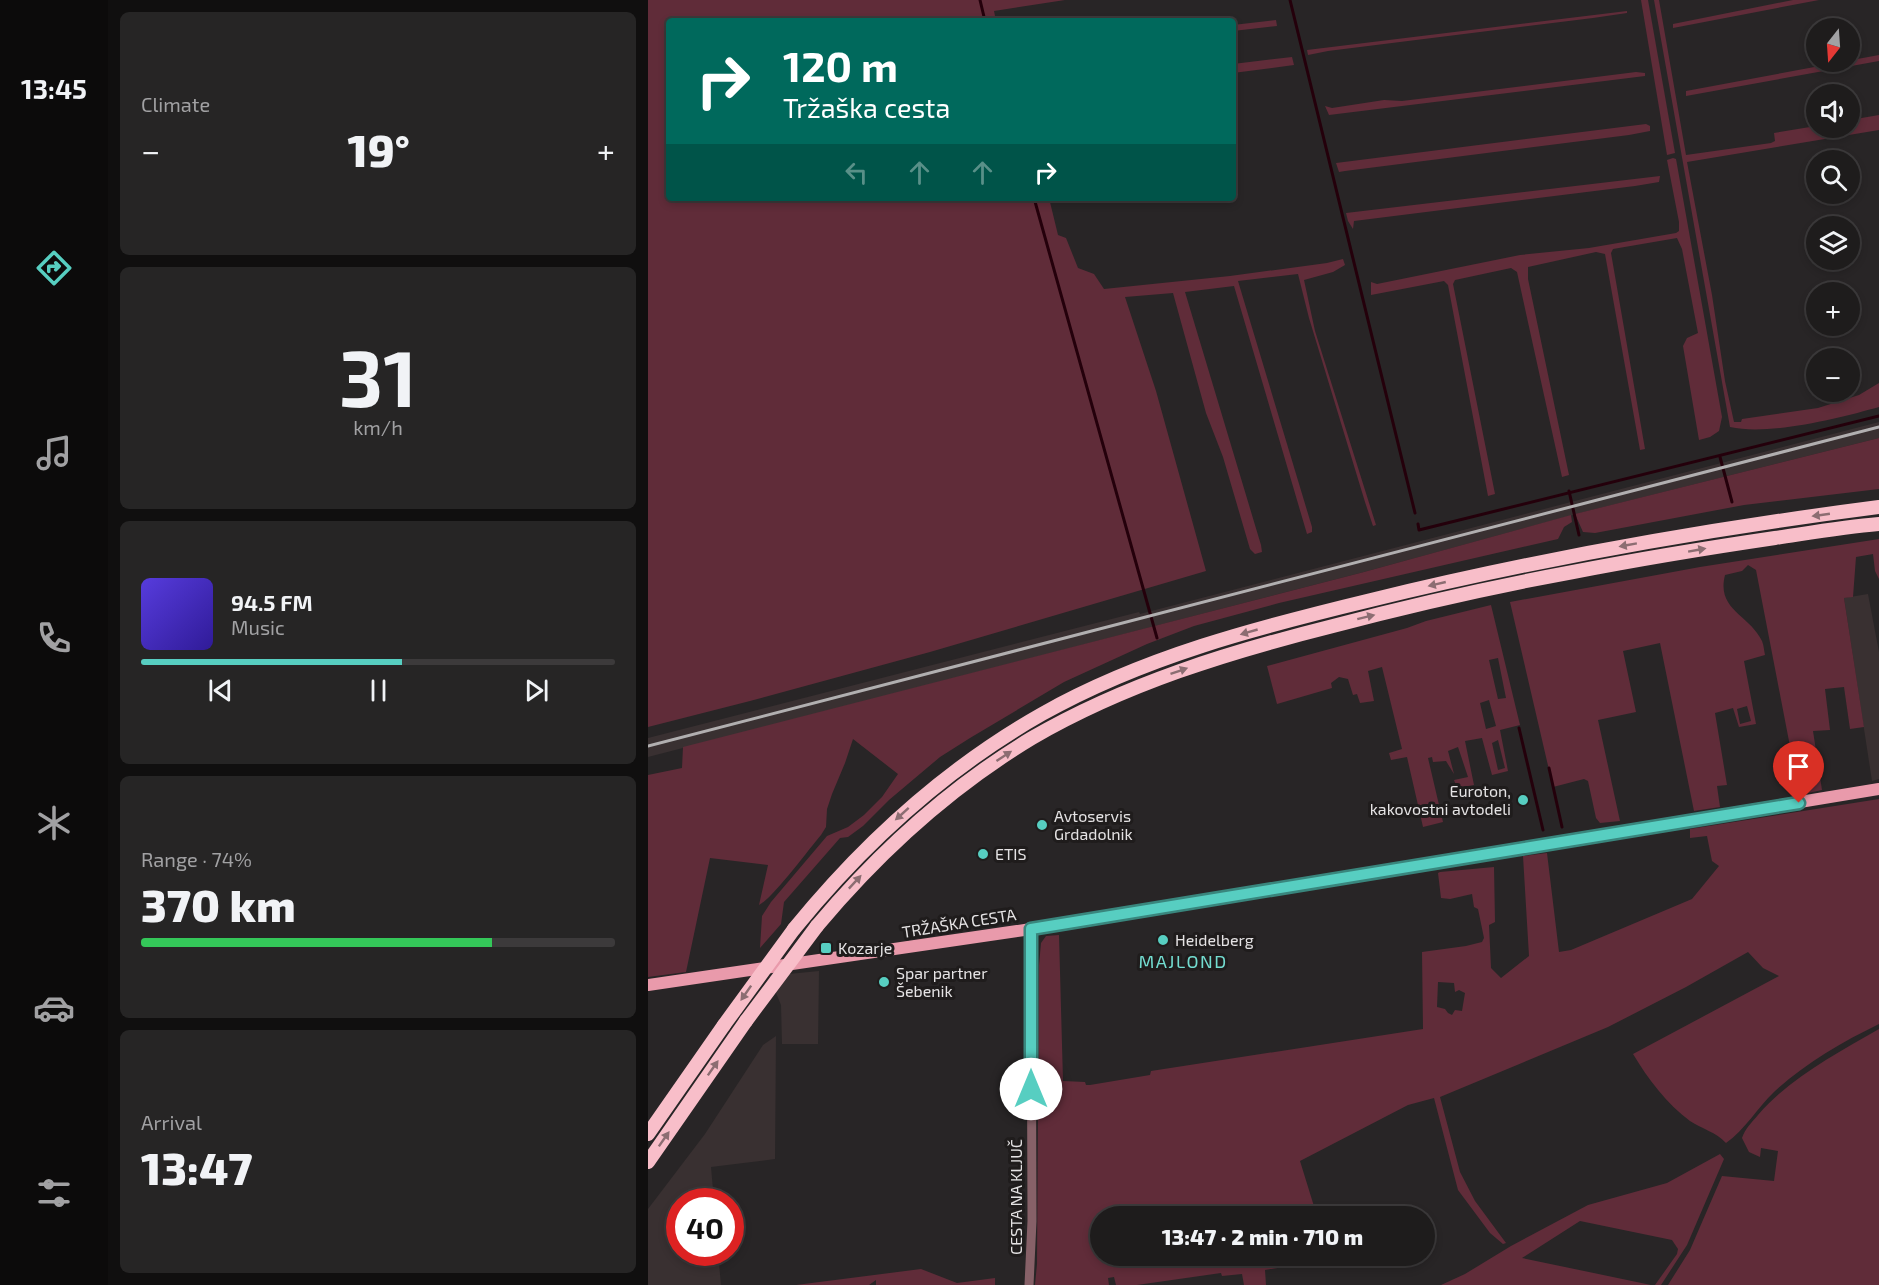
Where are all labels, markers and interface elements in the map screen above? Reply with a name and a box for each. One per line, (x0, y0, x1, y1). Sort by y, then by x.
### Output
north arrow (1806, 18, 1860, 72)
map controls (1806, 18, 1860, 402)
text: 120 m (783, 40, 898, 90)
icon: right (684, 42, 762, 120)
text: 13:45 (21, 72, 87, 104)
button: sound (1806, 84, 1860, 138)
text: Tržaška cesta (783, 91, 950, 123)
text: Climate (141, 92, 210, 116)
text: 19° (347, 122, 410, 176)
text: − (141, 130, 160, 170)
text: + (597, 130, 615, 170)
button: search (1806, 150, 1860, 204)
icon: left (840, 156, 873, 189)
icon: ahead (903, 156, 936, 189)
icon: ahead (966, 156, 999, 189)
icon: right (1029, 156, 1062, 189)
button: layers (1806, 216, 1860, 270)
icon: directions (33, 247, 75, 289)
button: + (1806, 282, 1860, 336)
text: 31 (339, 329, 417, 423)
button: − (1806, 348, 1860, 402)
text: km/h (353, 415, 403, 439)
icon: music (33, 432, 75, 474)
one-way arrow (1811, 510, 1830, 519)
one-way arrow (1619, 541, 1638, 550)
one-way arrow (1687, 546, 1706, 555)
one-way arrow (1428, 579, 1447, 589)
text: 94.5 FM (231, 589, 313, 615)
one-way arrow (1357, 612, 1375, 622)
text: Music (231, 615, 285, 639)
icon: phone (33, 617, 75, 659)
one-way arrow (1239, 628, 1257, 637)
one-way arrow (1170, 666, 1188, 676)
icon: previous (204, 674, 237, 707)
icon: pause (362, 674, 395, 707)
icon: next (520, 674, 553, 707)
pin (1773, 741, 1824, 803)
icon: arrive (1782, 750, 1815, 783)
one-way arrow (996, 751, 1012, 762)
place label: Euroton, kakovostni avtodeli (1370, 781, 1511, 818)
marker: Euroton, kakovostni avtodeli (1516, 793, 1530, 807)
icon: climate (33, 802, 75, 844)
place label: Avtoservis Grdadolnik (1054, 806, 1133, 843)
one-way arrow (895, 807, 910, 820)
marker: Avtoservis Grdadolnik (1035, 818, 1049, 832)
place label: ETIS (995, 844, 1026, 863)
text: Range · 74% (141, 847, 252, 871)
marker: ETIS (976, 847, 990, 861)
one-way arrow (848, 874, 862, 889)
text: 370 km (141, 877, 296, 931)
street label: TRŽAŠKA CESTA (901, 904, 1017, 941)
place label: Heidelberg (1175, 930, 1254, 949)
marker: Heidelberg (1156, 933, 1170, 947)
place label: Kozarje (838, 938, 892, 958)
marker: Kozarje (819, 941, 833, 955)
district label: MAJLOND (1138, 950, 1228, 972)
place label: Spar partner Šebenik (896, 963, 988, 1000)
marker: Spar partner Šebenik (877, 975, 891, 989)
one-way arrow (740, 984, 752, 1000)
icon: car (33, 987, 75, 1029)
position arrow (999, 1057, 1063, 1121)
one-way arrow (707, 1060, 718, 1076)
text: Arrival (141, 1110, 202, 1134)
one-way arrow (658, 1131, 670, 1147)
street label: CESTA NA KLJUČ (1006, 1139, 1025, 1255)
text: 13:47 (141, 1140, 252, 1194)
icon: filters (33, 1172, 75, 1214)
speed limit sign: 40 (666, 1188, 744, 1266)
text: 13:47 · 2 min · 710 m (1162, 1223, 1363, 1249)

